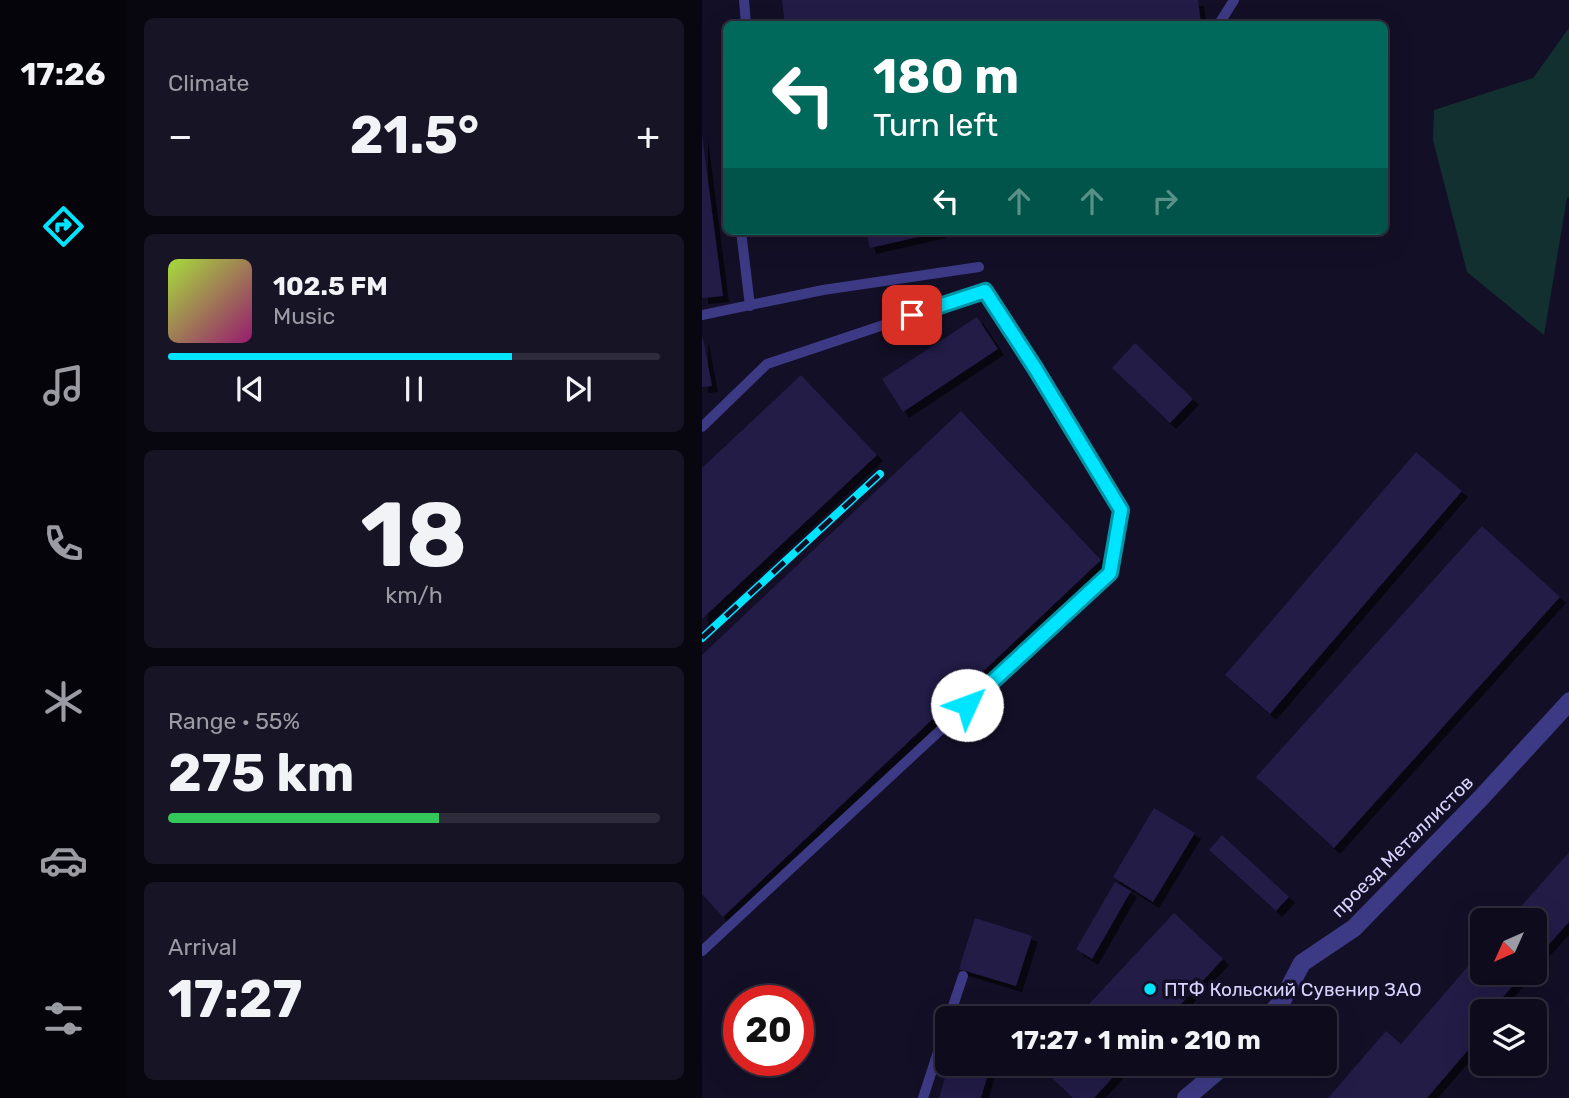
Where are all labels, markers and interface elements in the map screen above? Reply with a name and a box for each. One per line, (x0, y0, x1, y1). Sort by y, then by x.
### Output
text: 180 m (873, 47, 1019, 105)
icon: left (758, 49, 849, 140)
text: 17:26 (20, 55, 106, 93)
text: Climate (168, 69, 249, 97)
text: 21.5° (350, 104, 479, 166)
text: Turn left (873, 106, 998, 144)
text: − (168, 113, 193, 159)
text: + (636, 113, 660, 159)
icon: left (927, 182, 965, 220)
icon: ahead (1000, 182, 1038, 220)
icon: ahead (1073, 182, 1111, 220)
icon: right (1146, 182, 1184, 220)
icon: directions (39, 202, 88, 251)
text: 102.5 FM (273, 271, 388, 302)
pin (882, 285, 942, 345)
icon: arrive (893, 296, 931, 334)
text: Music (273, 302, 335, 330)
icon: music (39, 361, 88, 410)
icon: previous (231, 370, 269, 408)
icon: pause (395, 370, 433, 408)
icon: next (559, 370, 597, 408)
text: 18 (361, 481, 467, 589)
icon: phone (39, 519, 88, 568)
text: km/h (385, 581, 443, 609)
position arrow (930, 668, 1004, 742)
icon: climate (39, 677, 88, 726)
text: Range · 55% (168, 707, 300, 735)
text: 275 km (168, 742, 354, 804)
street label: проезд Металлистов (1327, 771, 1478, 922)
icon: car (39, 836, 88, 885)
north arrow (1470, 908, 1547, 985)
map controls (1470, 908, 1547, 1076)
text: Arrival (168, 933, 237, 961)
text: 17:27 (168, 968, 302, 1030)
place label: ПТФ Кольский Сувенир ЗАО (1164, 978, 1422, 1001)
marker: ПТФ Кольский Сувенир ЗАО (1142, 981, 1158, 997)
speed limit sign: 20 (723, 985, 814, 1076)
icon: filters (39, 994, 88, 1043)
button: layers (1470, 999, 1547, 1076)
text: 17:27 · 1 min · 210 m (1011, 1025, 1261, 1056)

